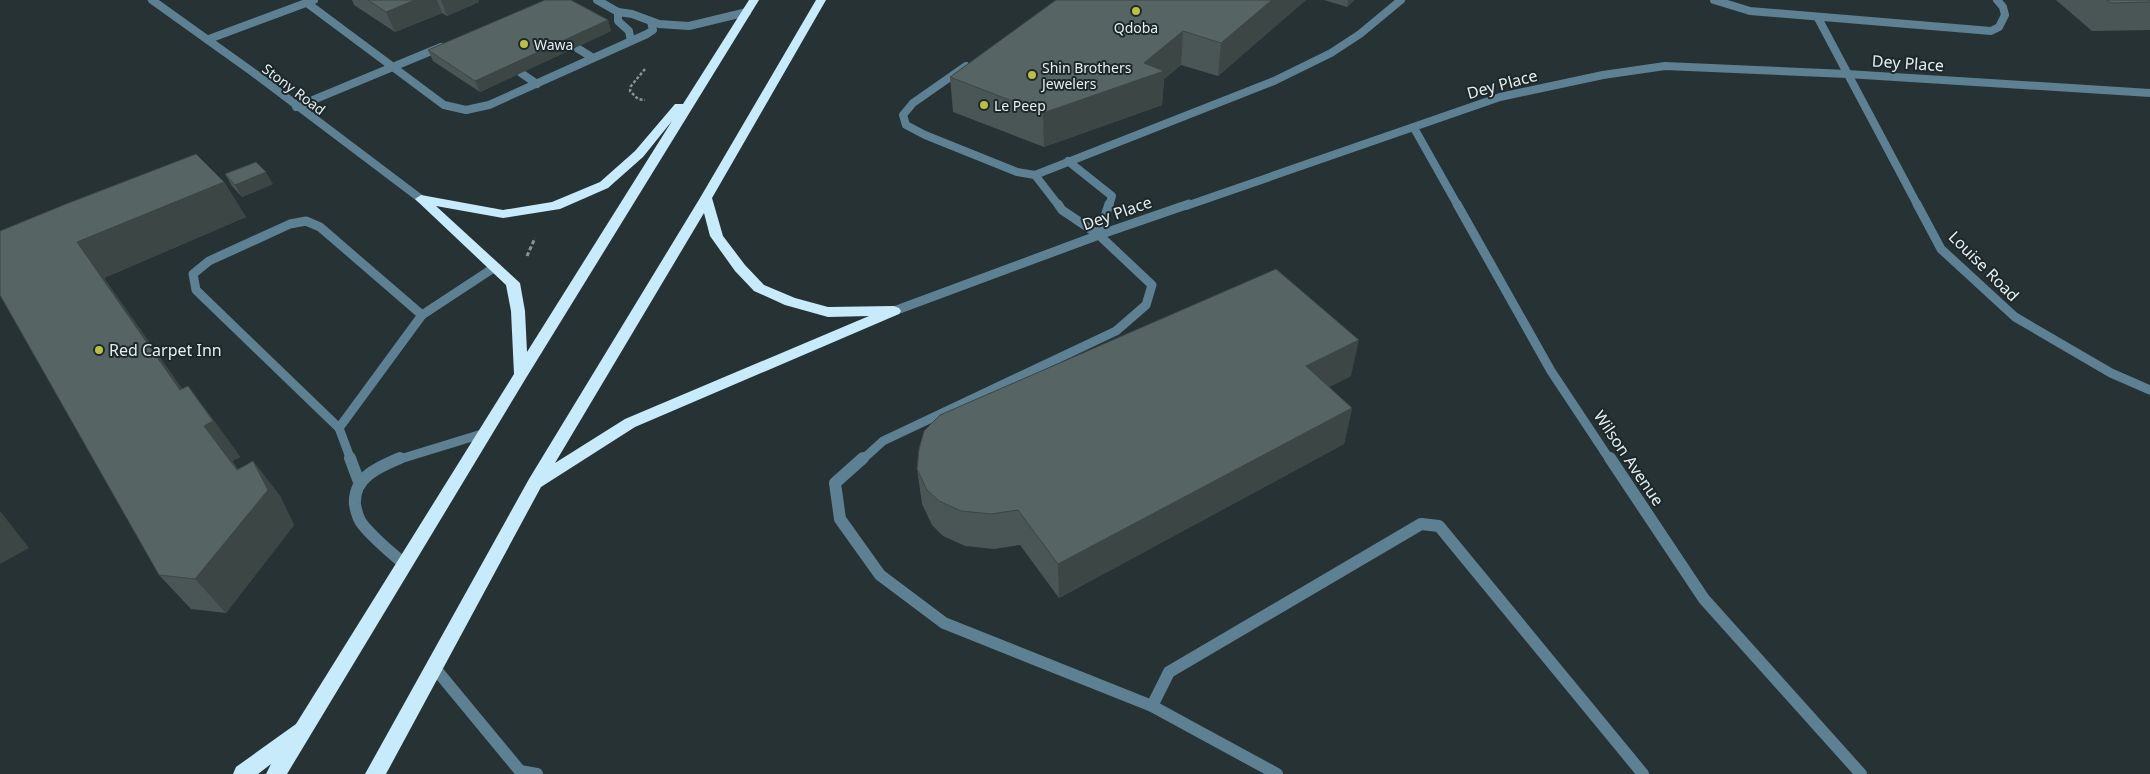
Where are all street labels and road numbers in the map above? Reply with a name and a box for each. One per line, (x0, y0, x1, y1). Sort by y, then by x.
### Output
street label: Dey Place (1871, 50, 1945, 76)
street label: Stony Road (259, 59, 329, 119)
street label: Dey Place (1464, 64, 1540, 104)
street label: Dey Place (1079, 191, 1155, 235)
street label: Louise Road (1944, 226, 2024, 306)
street label: Wilson Avenue (1589, 406, 1669, 510)

